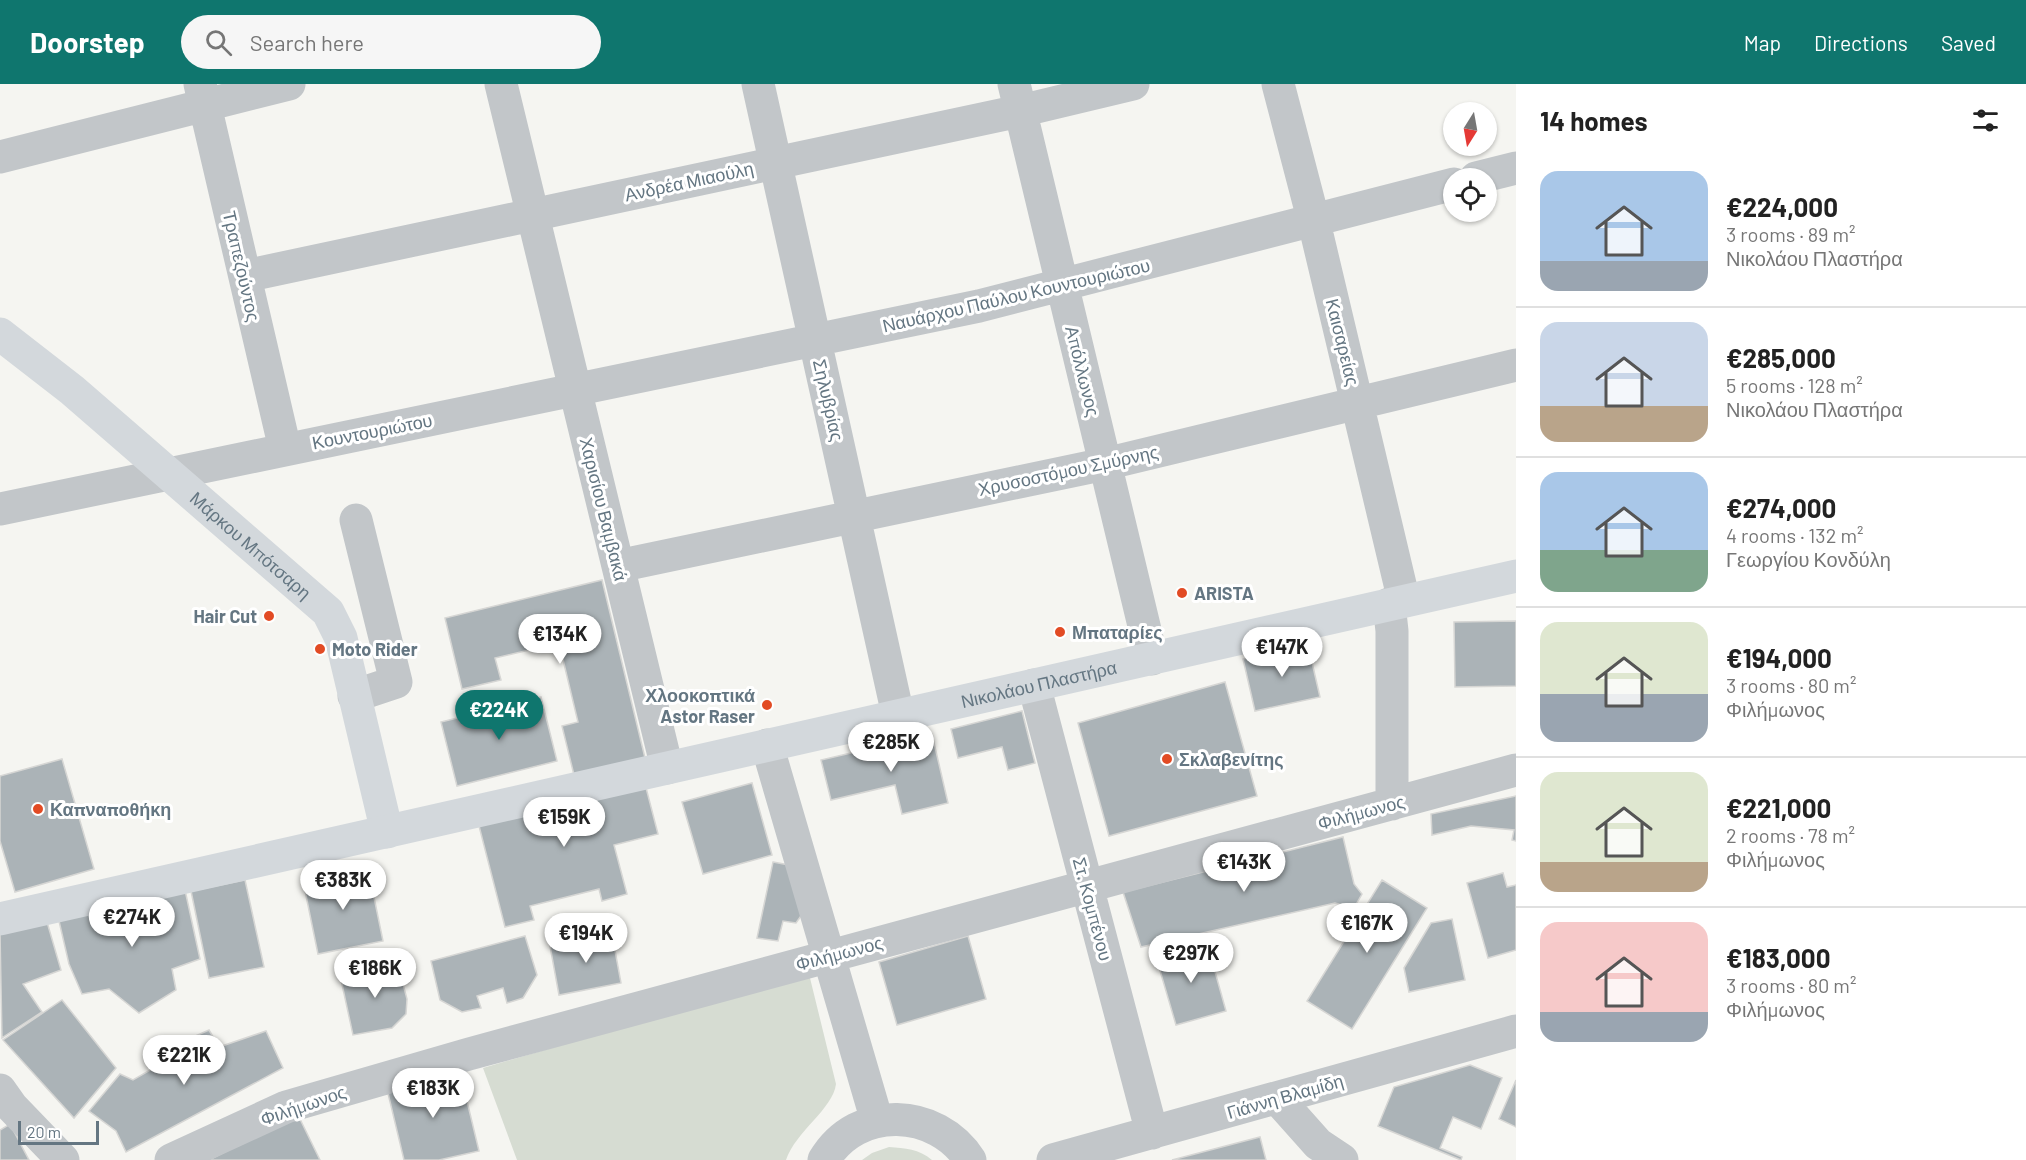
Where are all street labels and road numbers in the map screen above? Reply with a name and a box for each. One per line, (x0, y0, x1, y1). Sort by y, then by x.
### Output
street label: Ανδρέα Μιαούλη (623, 157, 755, 205)
street label: Τραπεζούντος (219, 209, 265, 324)
street label: Ναυάρχου Παύλου Κουντουριώτου (880, 253, 1152, 337)
street label: Καισαρείας (1322, 296, 1365, 388)
street label: Απόλλωνος (1061, 323, 1105, 419)
street label: Σηλυβρίας (809, 357, 849, 443)
street label: Κουντουριώτου (310, 409, 434, 453)
street label: Χαρισίου Βαμβακά (575, 435, 633, 583)
street label: Χρυσοστόμου Σμύρνης (976, 440, 1160, 500)
street label: Μάρκου Μπότσαρη (186, 487, 316, 604)
street label: Νικολάου Πλαστήρα (959, 656, 1119, 712)
street label: Φιλήμωνος (1315, 790, 1407, 834)
street label: Στ. Κομπένου (1069, 855, 1117, 963)
street label: Φιλήμωνος (793, 931, 885, 975)
street label: Γιάννη Βλαμίδη (1224, 1069, 1346, 1123)
street label: Φιλήμωνος (257, 1080, 349, 1130)

